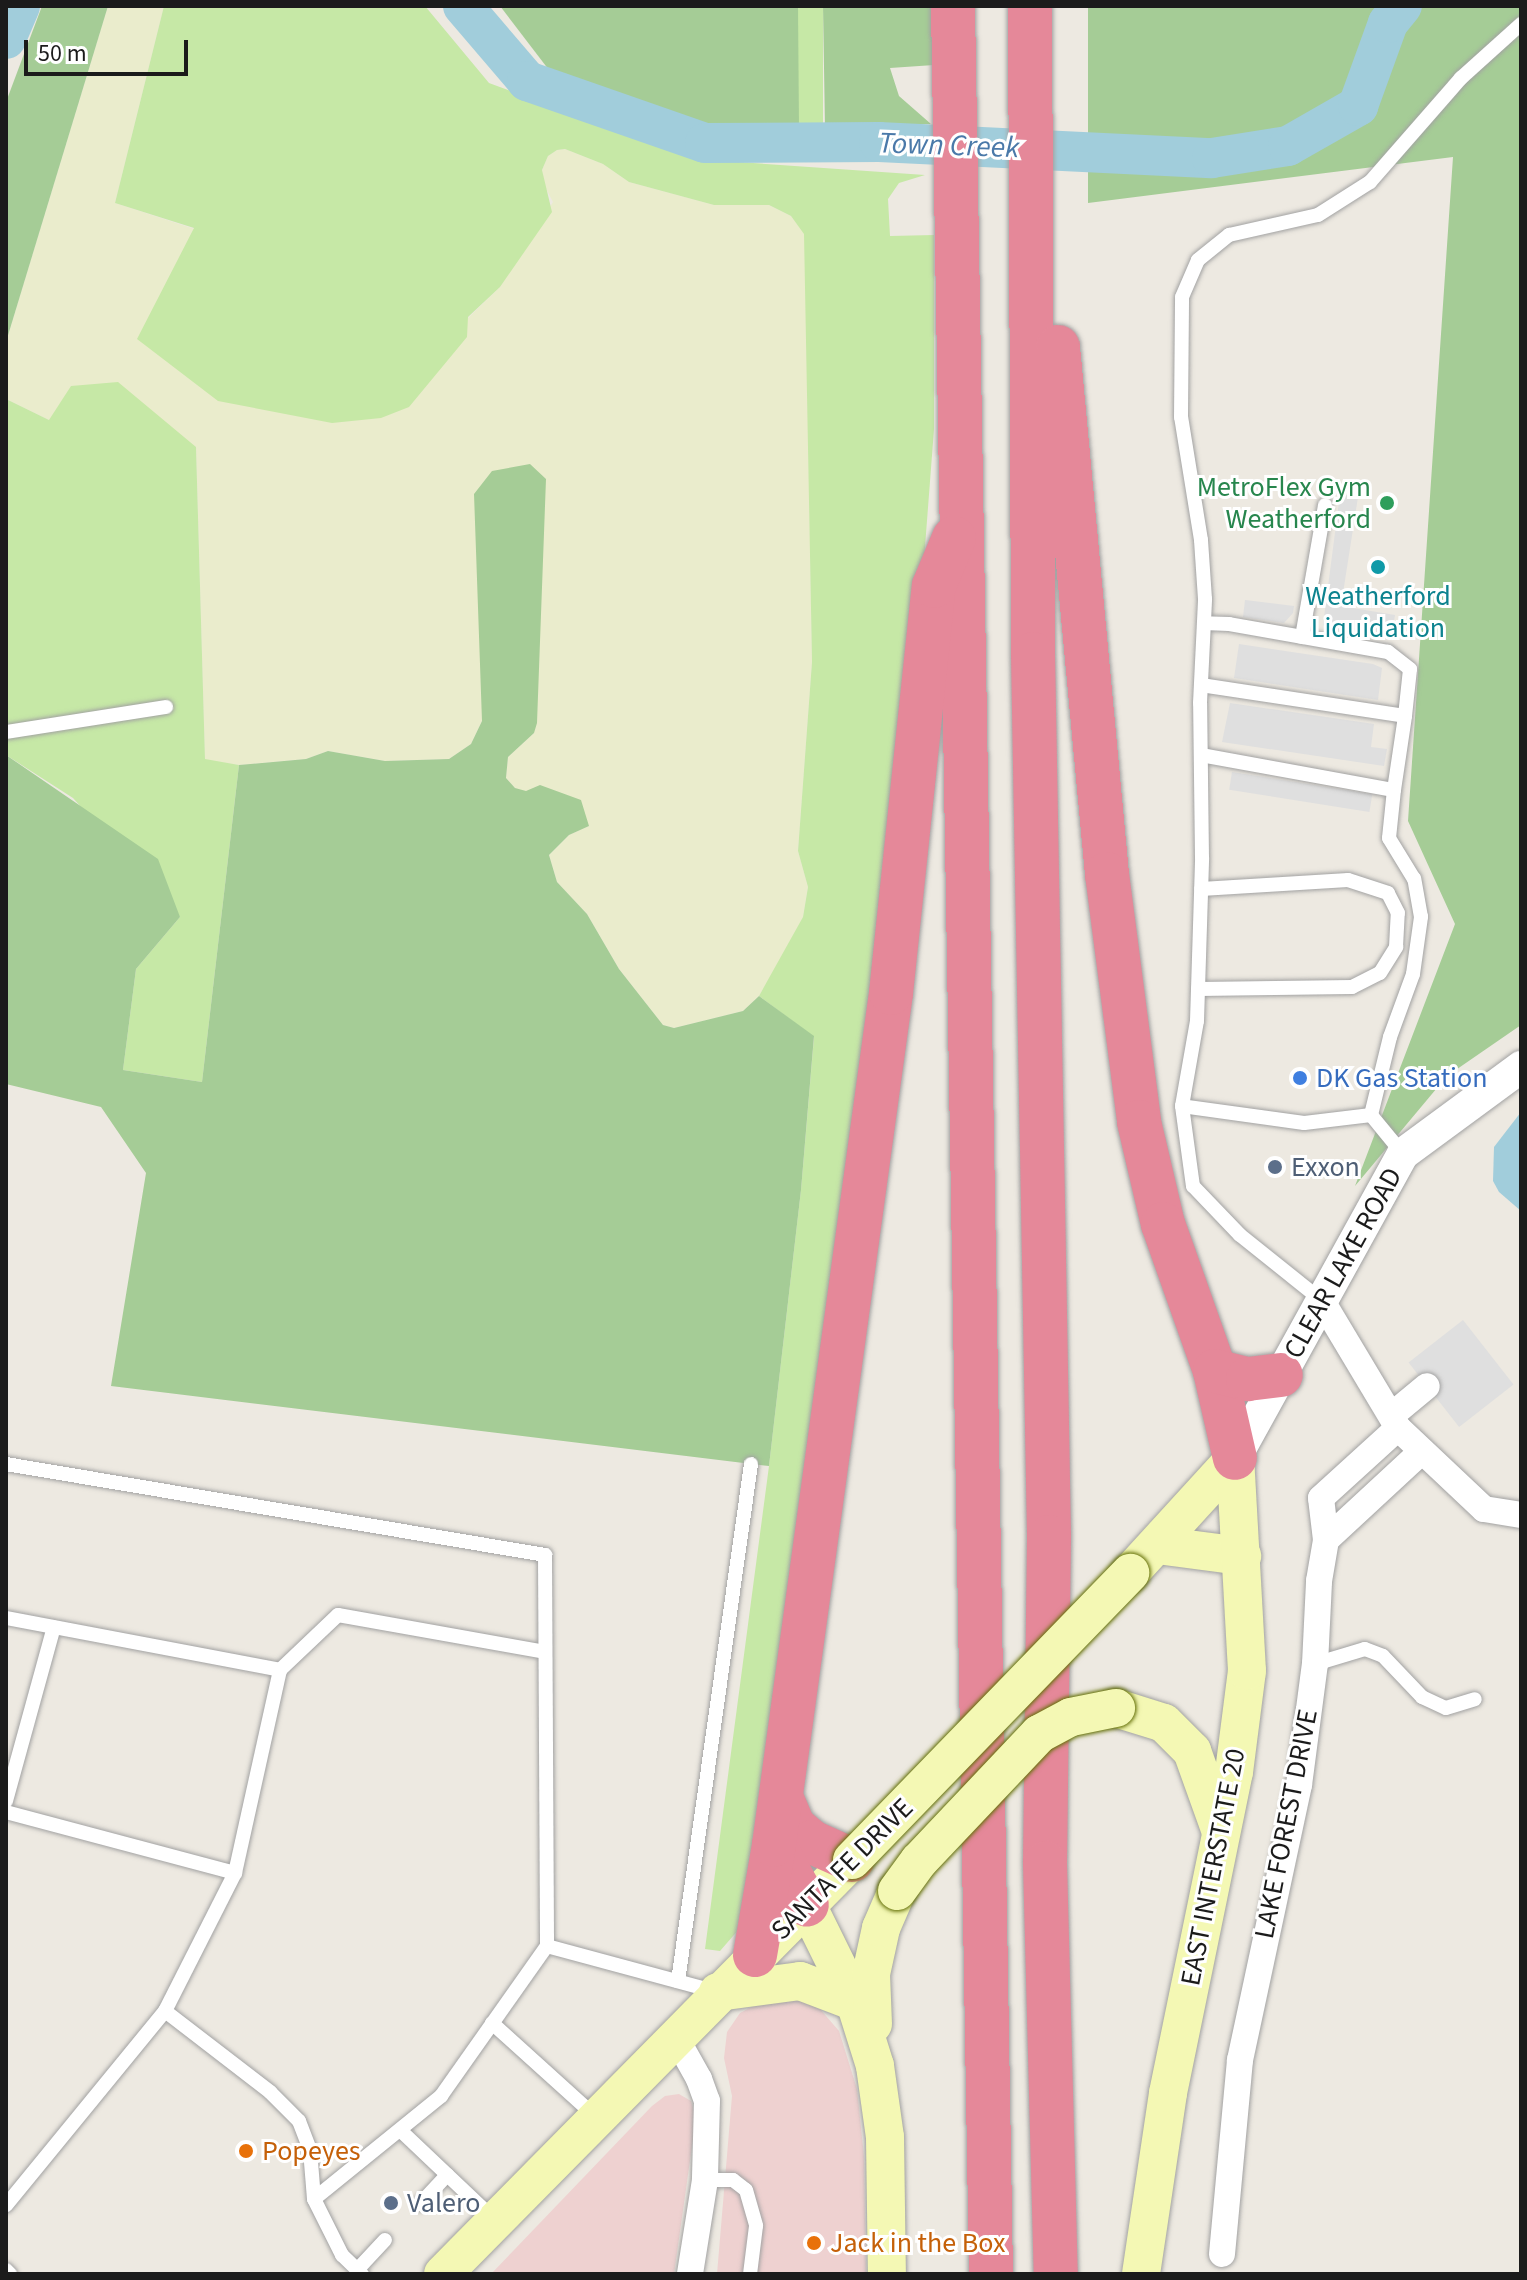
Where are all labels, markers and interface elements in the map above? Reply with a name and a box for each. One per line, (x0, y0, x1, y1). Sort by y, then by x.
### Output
scale bar (28, 24, 192, 74)
text: 50 m (38, 36, 87, 71)
water label: Town Creek (878, 126, 1020, 166)
place label: MetroFlex Gym Weatherford (1197, 470, 1371, 536)
marker: MetroFlex Gym Weatherford (1378, 494, 1396, 512)
marker: Weatherford Liquidation (1369, 558, 1387, 576)
place label: Weatherford Liquidation (1305, 579, 1451, 645)
place label: DK Gas Station (1316, 1061, 1487, 1095)
marker: DK Gas Station (1291, 1069, 1309, 1087)
place label: Exxon (1291, 1150, 1360, 1184)
marker: Exxon (1266, 1158, 1284, 1176)
street label: CLEAR LAKE ROAD (1277, 1162, 1409, 1364)
street label: LAKE FOREST DRIVE (1247, 1706, 1325, 1942)
street label: EAST INTERSTATE 20 (1174, 1746, 1252, 1988)
street label: SANTA FE DRIVE (764, 1791, 920, 1947)
place label: Popeyes (262, 2134, 361, 2168)
marker: Popeyes (237, 2142, 255, 2160)
place label: Valero (407, 2186, 481, 2220)
marker: Valero (382, 2194, 400, 2212)
place label: Jack in the Box (830, 2226, 1005, 2260)
marker: Jack in the Box (805, 2234, 823, 2252)

